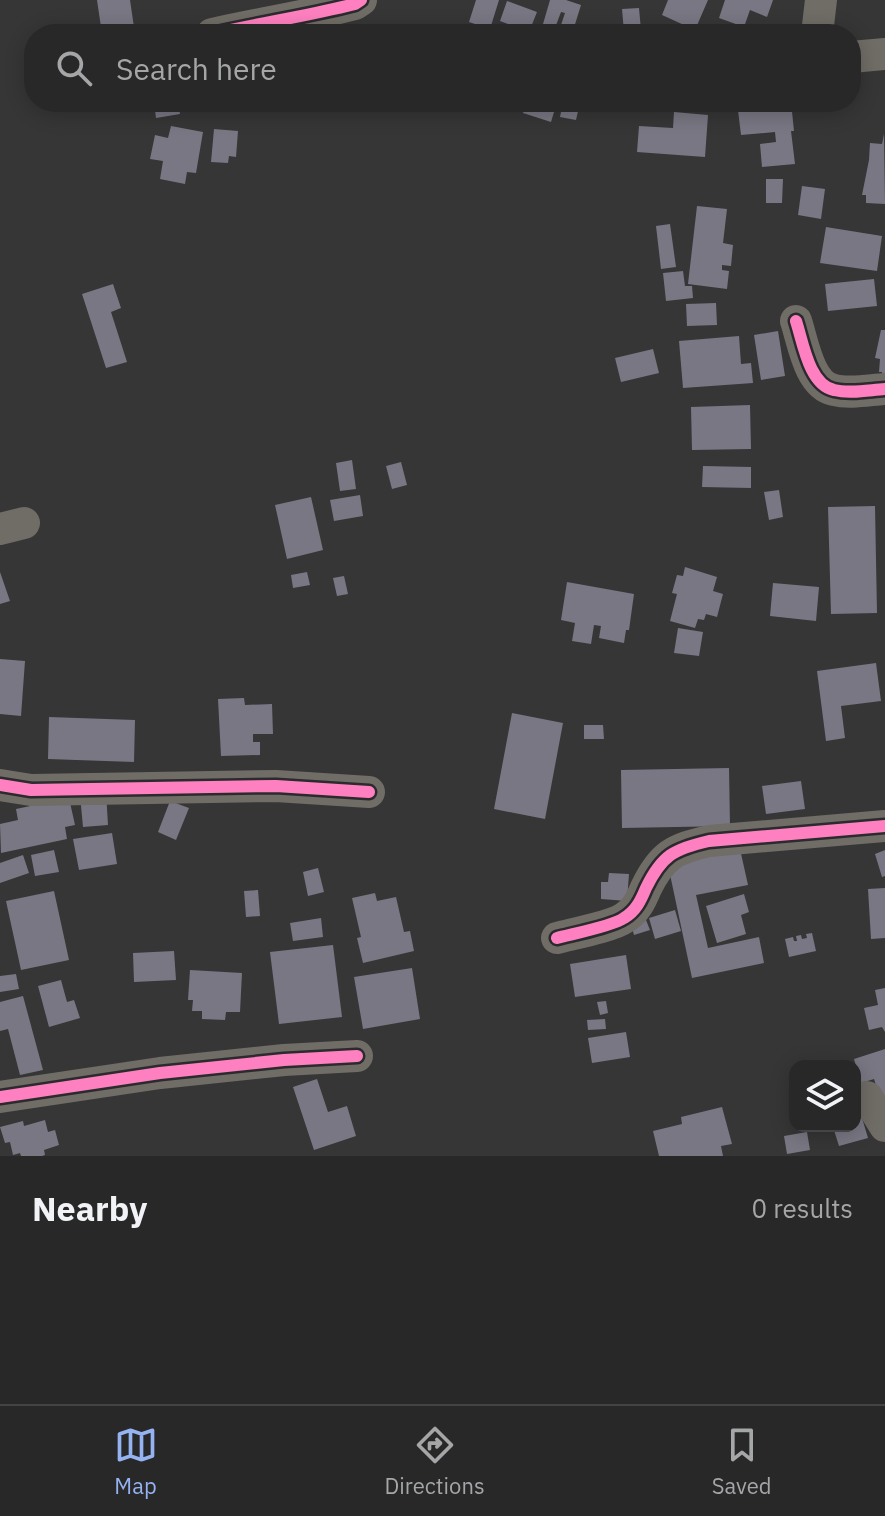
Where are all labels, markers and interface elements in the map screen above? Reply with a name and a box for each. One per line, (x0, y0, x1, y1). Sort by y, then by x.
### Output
search box (24, 24, 861, 112)
icon: search (52, 46, 96, 90)
text: Search here (116, 49, 277, 88)
map controls (789, 1060, 861, 1132)
button: layers (789, 1060, 861, 1132)
text: Nearby (32, 1186, 147, 1230)
text: 0 results (751, 1191, 853, 1225)
tab: Map (114, 1423, 158, 1500)
tab: Directions (385, 1423, 485, 1500)
tab: Saved (712, 1423, 771, 1500)

